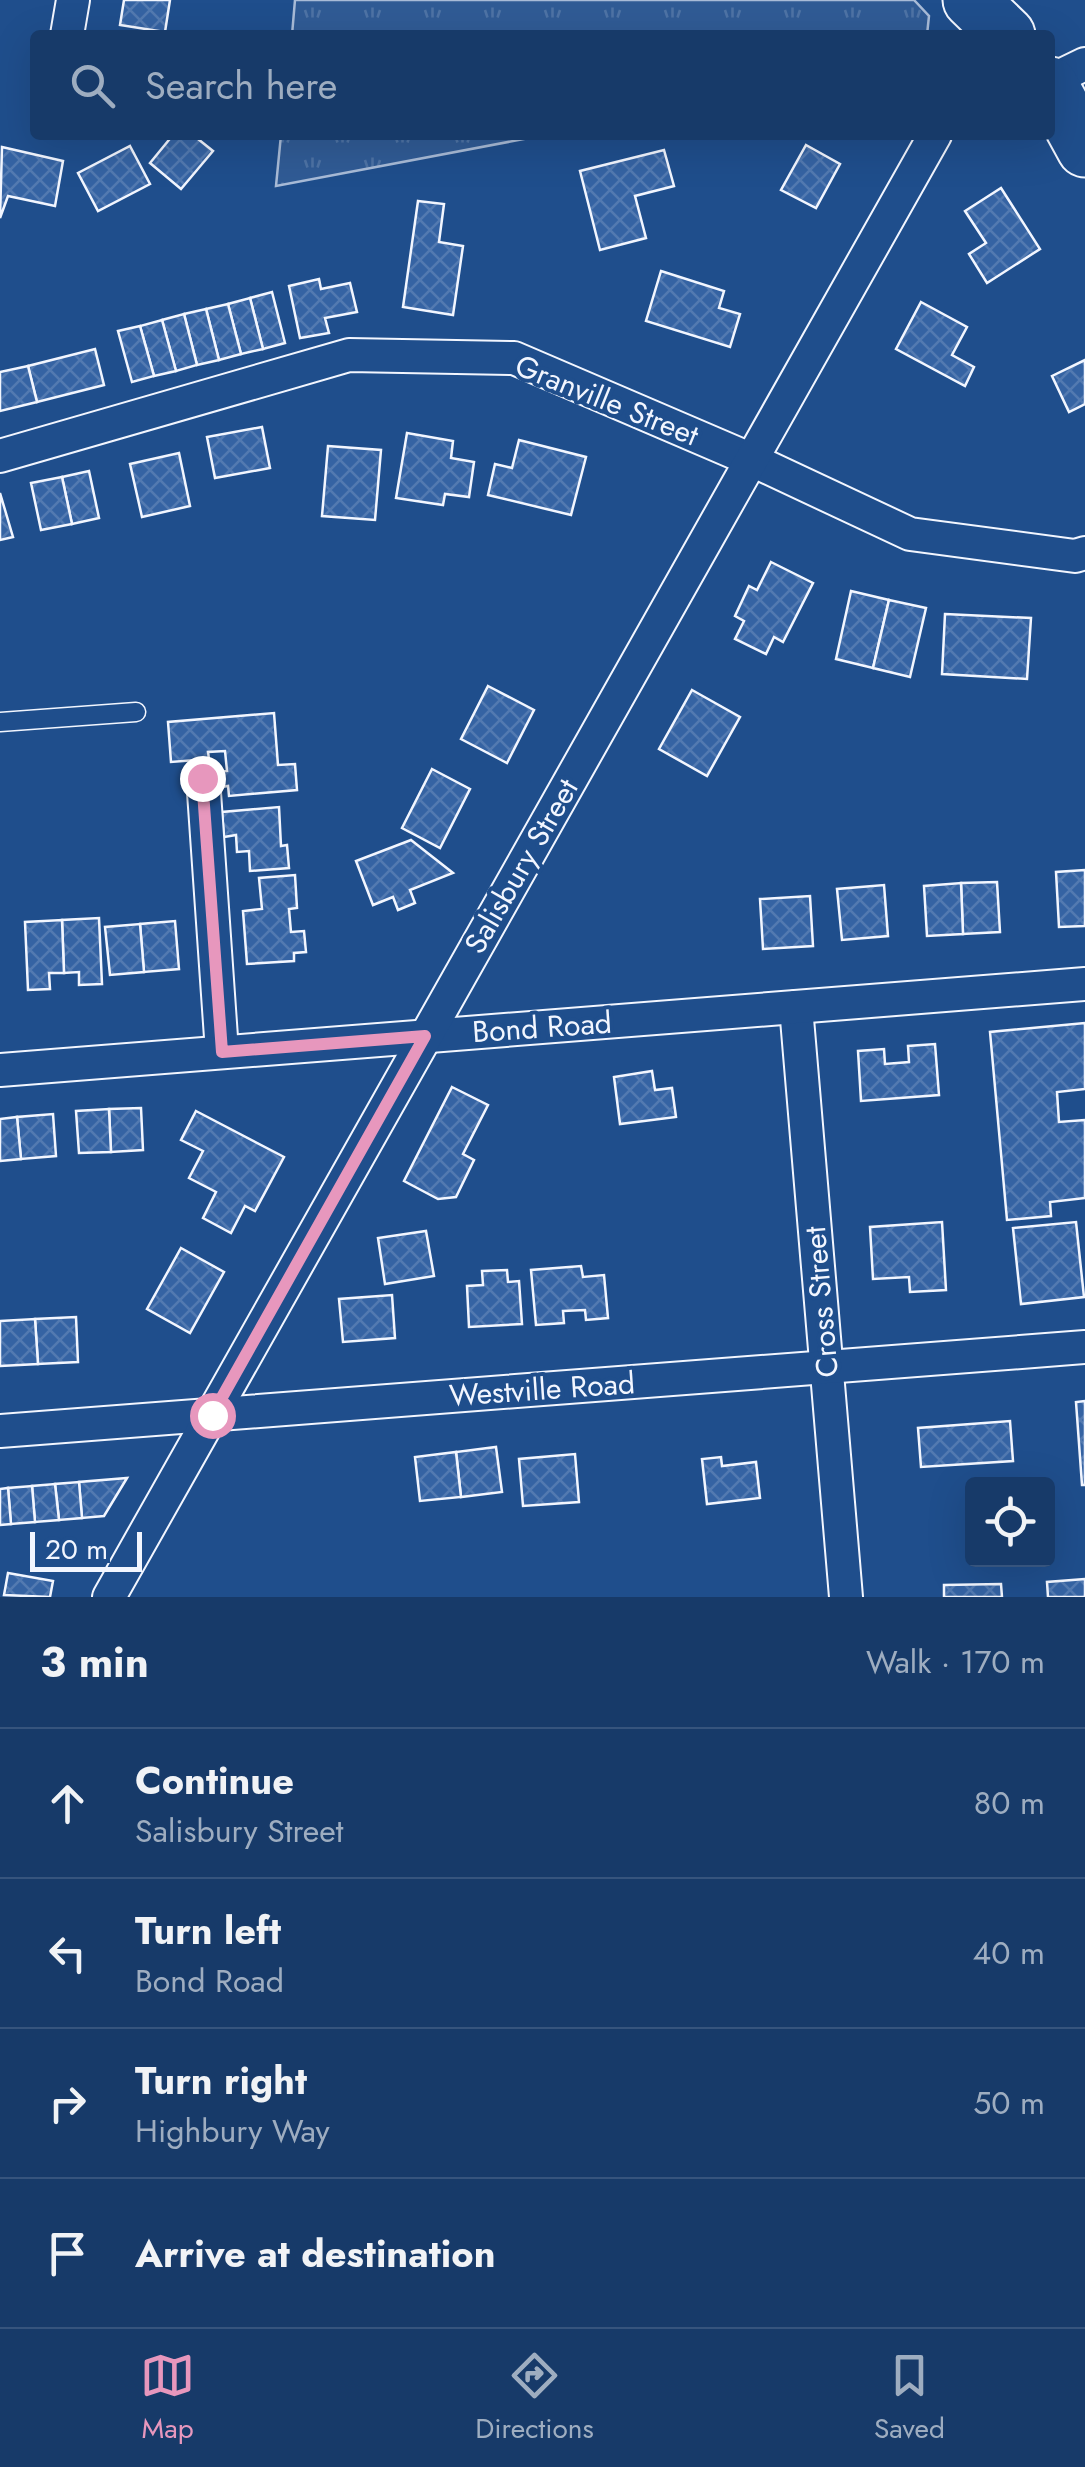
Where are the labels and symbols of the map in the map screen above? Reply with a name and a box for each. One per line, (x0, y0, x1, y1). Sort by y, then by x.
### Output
street label: Granville Street (509, 344, 706, 457)
route end (180, 756, 226, 802)
street label: Salisbury Street (454, 770, 589, 961)
street label: Bond Road (471, 1001, 613, 1053)
street label: Cross Street (793, 1224, 849, 1379)
street label: Westville Road (448, 1361, 636, 1417)
route start (190, 1393, 236, 1439)
scale bar (30, 1527, 142, 1572)

